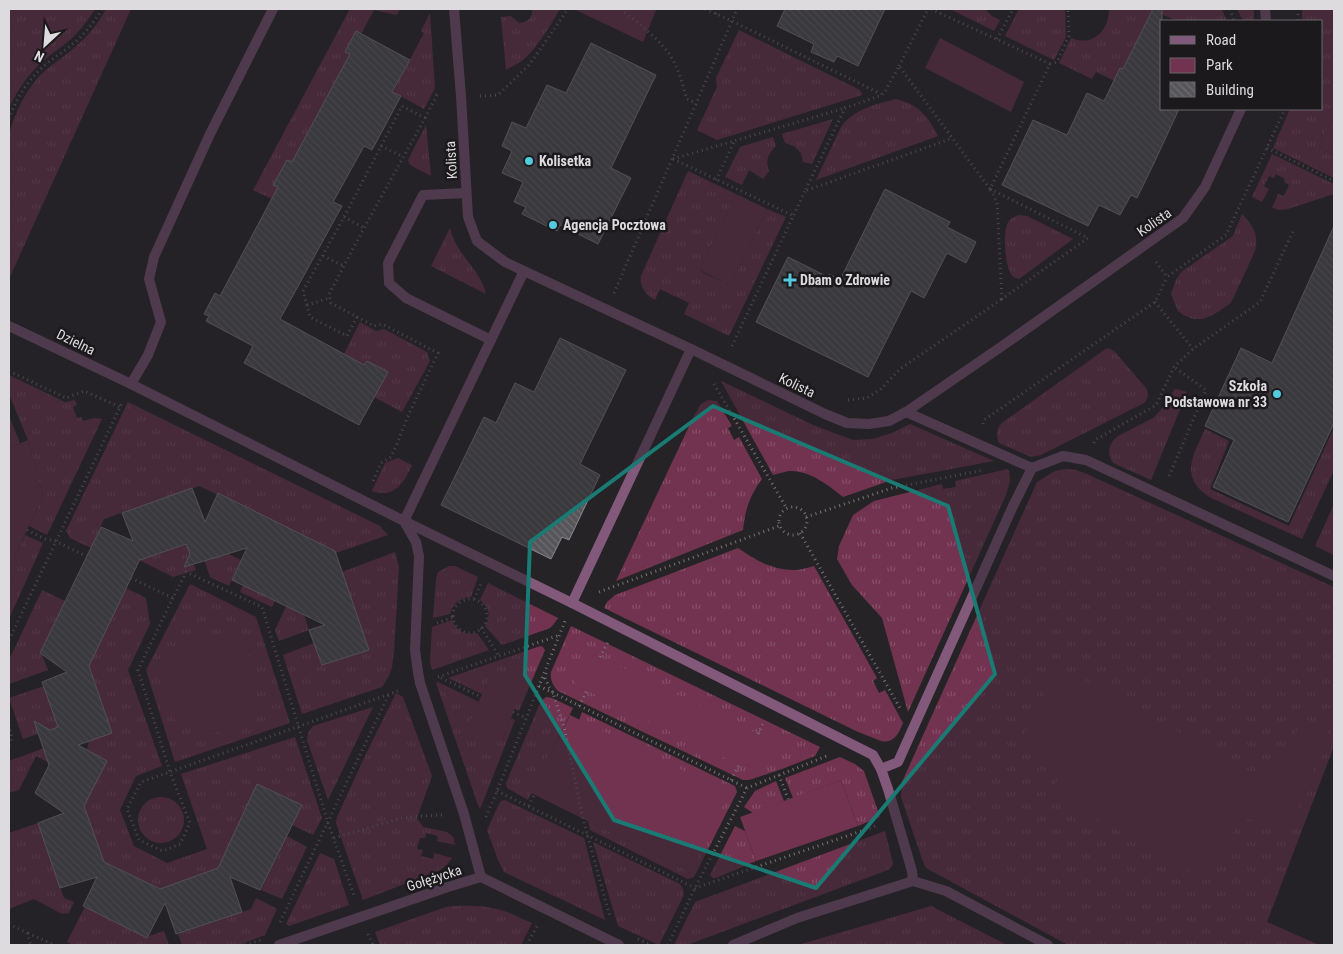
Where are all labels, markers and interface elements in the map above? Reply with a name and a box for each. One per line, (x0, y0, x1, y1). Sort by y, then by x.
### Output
north arrow (20, 20, 70, 70)
legend (1160, 20, 1323, 110)
text: Road (1206, 31, 1236, 49)
text: N (32, 48, 47, 66)
text: Park (1206, 56, 1233, 74)
text: Building (1206, 81, 1254, 99)
street label: Kolista (442, 141, 460, 179)
place label: Kolisetka (539, 153, 592, 169)
marker: Kolisetka (523, 155, 535, 167)
street label: Kolista (1134, 205, 1174, 239)
place label: Agencja Pocztowa (563, 217, 666, 233)
marker: Agencja Pocztowa (547, 219, 559, 231)
place label: Dbam o Zdrowie (800, 272, 890, 288)
marker: Dbam o Zdrowie (784, 274, 796, 286)
street label: Dzielna (54, 326, 98, 358)
street label: Kolista (776, 369, 818, 401)
place label: Szkoła Podstawowa nr 33 (1165, 378, 1267, 410)
marker: Szkoła Podstawowa nr 33 (1271, 388, 1283, 400)
street label: Gołężycka (405, 862, 463, 894)

